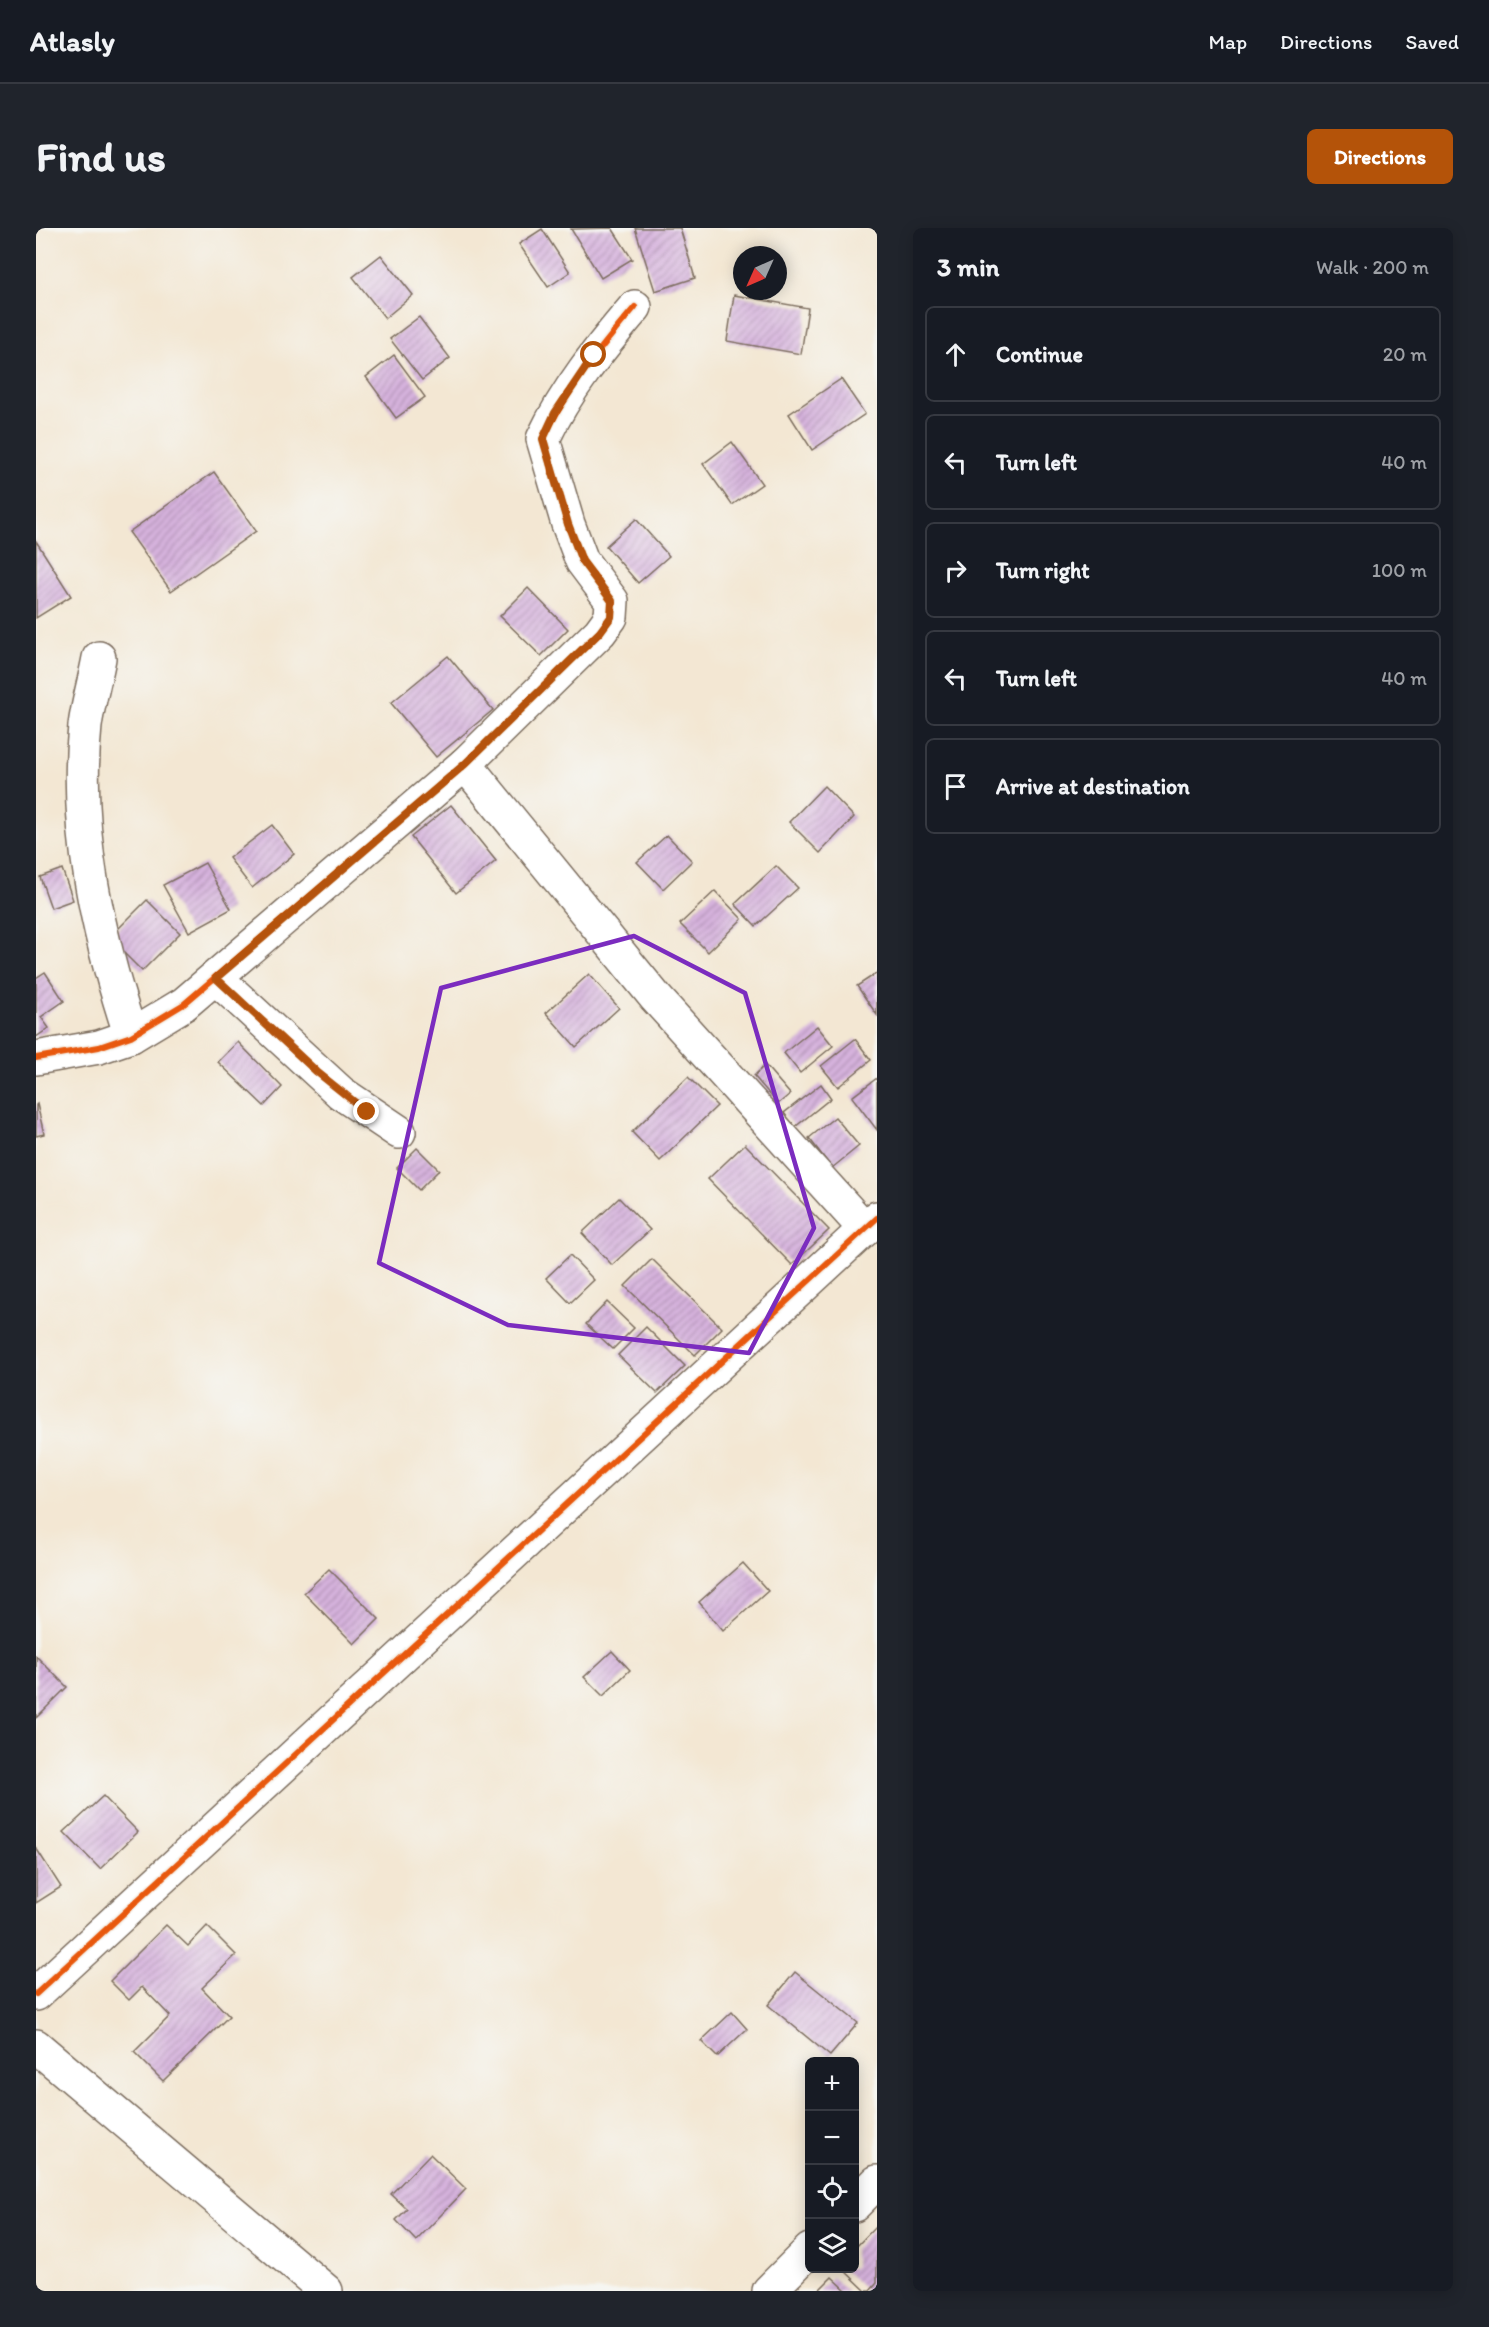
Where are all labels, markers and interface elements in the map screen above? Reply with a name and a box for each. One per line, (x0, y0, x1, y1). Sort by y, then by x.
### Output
text: Atlasly (30, 24, 115, 58)
text: Map (1209, 29, 1247, 54)
text: Directions (1280, 29, 1372, 54)
text: Saved (1405, 29, 1459, 54)
button: Directions (1307, 129, 1453, 184)
text: Find us (36, 131, 166, 182)
north arrow (733, 246, 787, 300)
text: 3 min (937, 251, 999, 283)
text: Walk · 200 m (1316, 255, 1429, 279)
icon: ahead (939, 338, 972, 371)
route start (580, 341, 606, 367)
text: Continue (996, 341, 1083, 368)
text: 20 m (1383, 342, 1427, 366)
icon: left (939, 446, 972, 479)
text: Turn left (996, 449, 1077, 476)
text: 40 m (1381, 450, 1427, 474)
icon: right (939, 554, 972, 587)
text: Turn right (996, 557, 1090, 584)
text: 100 m (1372, 558, 1427, 582)
icon: left (939, 662, 972, 695)
text: Turn left (996, 665, 1077, 692)
text: 40 m (1381, 666, 1427, 690)
icon: arrive (939, 770, 972, 803)
text: Arrive at destination (996, 773, 1190, 800)
route end (353, 1098, 379, 1124)
map controls (805, 2057, 859, 2273)
button: + (805, 2057, 859, 2111)
button: − (805, 2111, 859, 2165)
button: locate (805, 2165, 859, 2219)
button: layers (805, 2219, 859, 2273)

